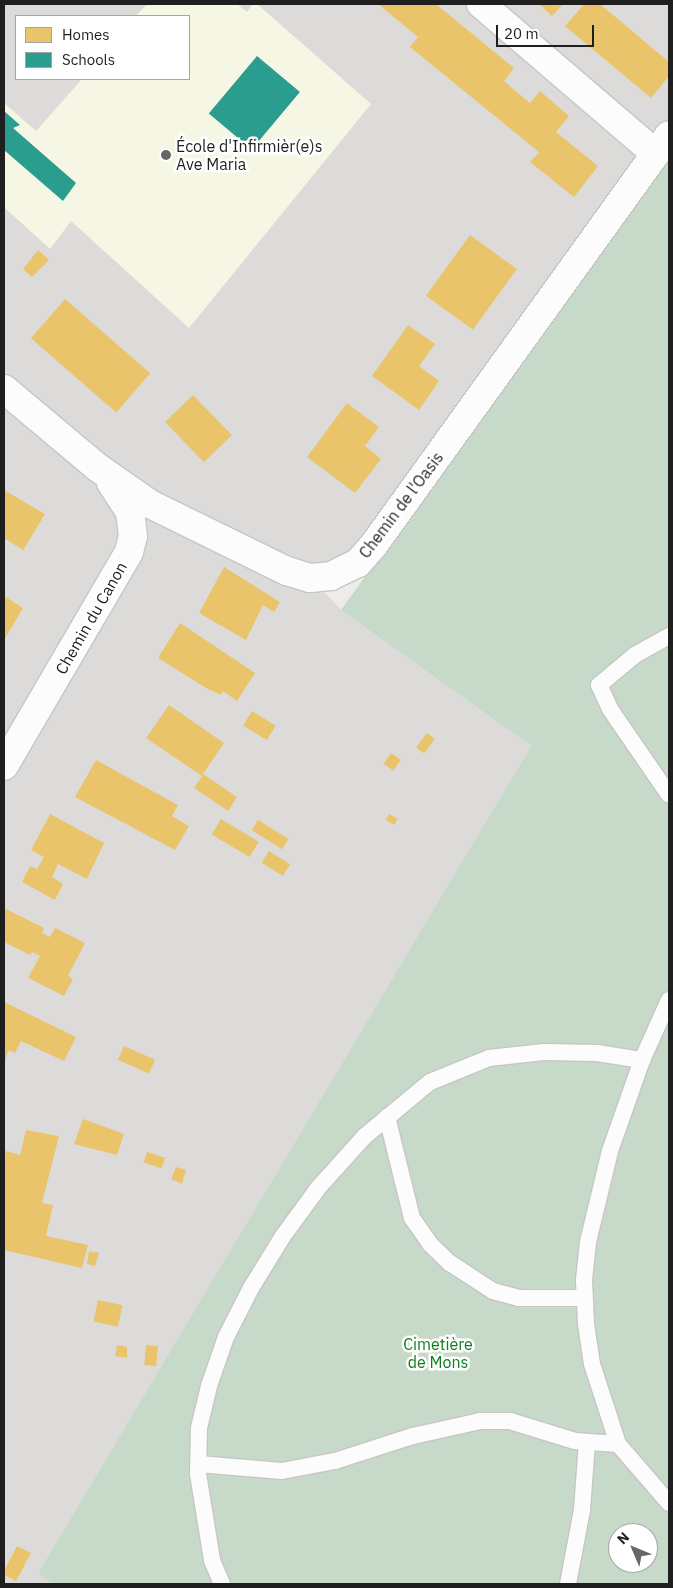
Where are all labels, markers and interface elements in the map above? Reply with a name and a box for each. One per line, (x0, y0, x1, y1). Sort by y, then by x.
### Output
legend (15, 15, 190, 80)
scale bar (498, 15, 596, 47)
text: 20 m (504, 24, 539, 43)
text: Homes (62, 25, 110, 44)
text: Schools (62, 50, 115, 69)
place label: École d'Infirmièr(e)s Ave Maria (176, 136, 322, 174)
marker: École d'Infirmièr(e)s Ave Maria (160, 149, 172, 161)
street label: Chemin de l'Oasis (355, 448, 447, 562)
street label: Chemin du Canon (51, 558, 131, 678)
park label: Cimetière de Mons (403, 1334, 473, 1372)
north arrow (608, 1523, 658, 1573)
text: N (613, 1528, 633, 1548)

